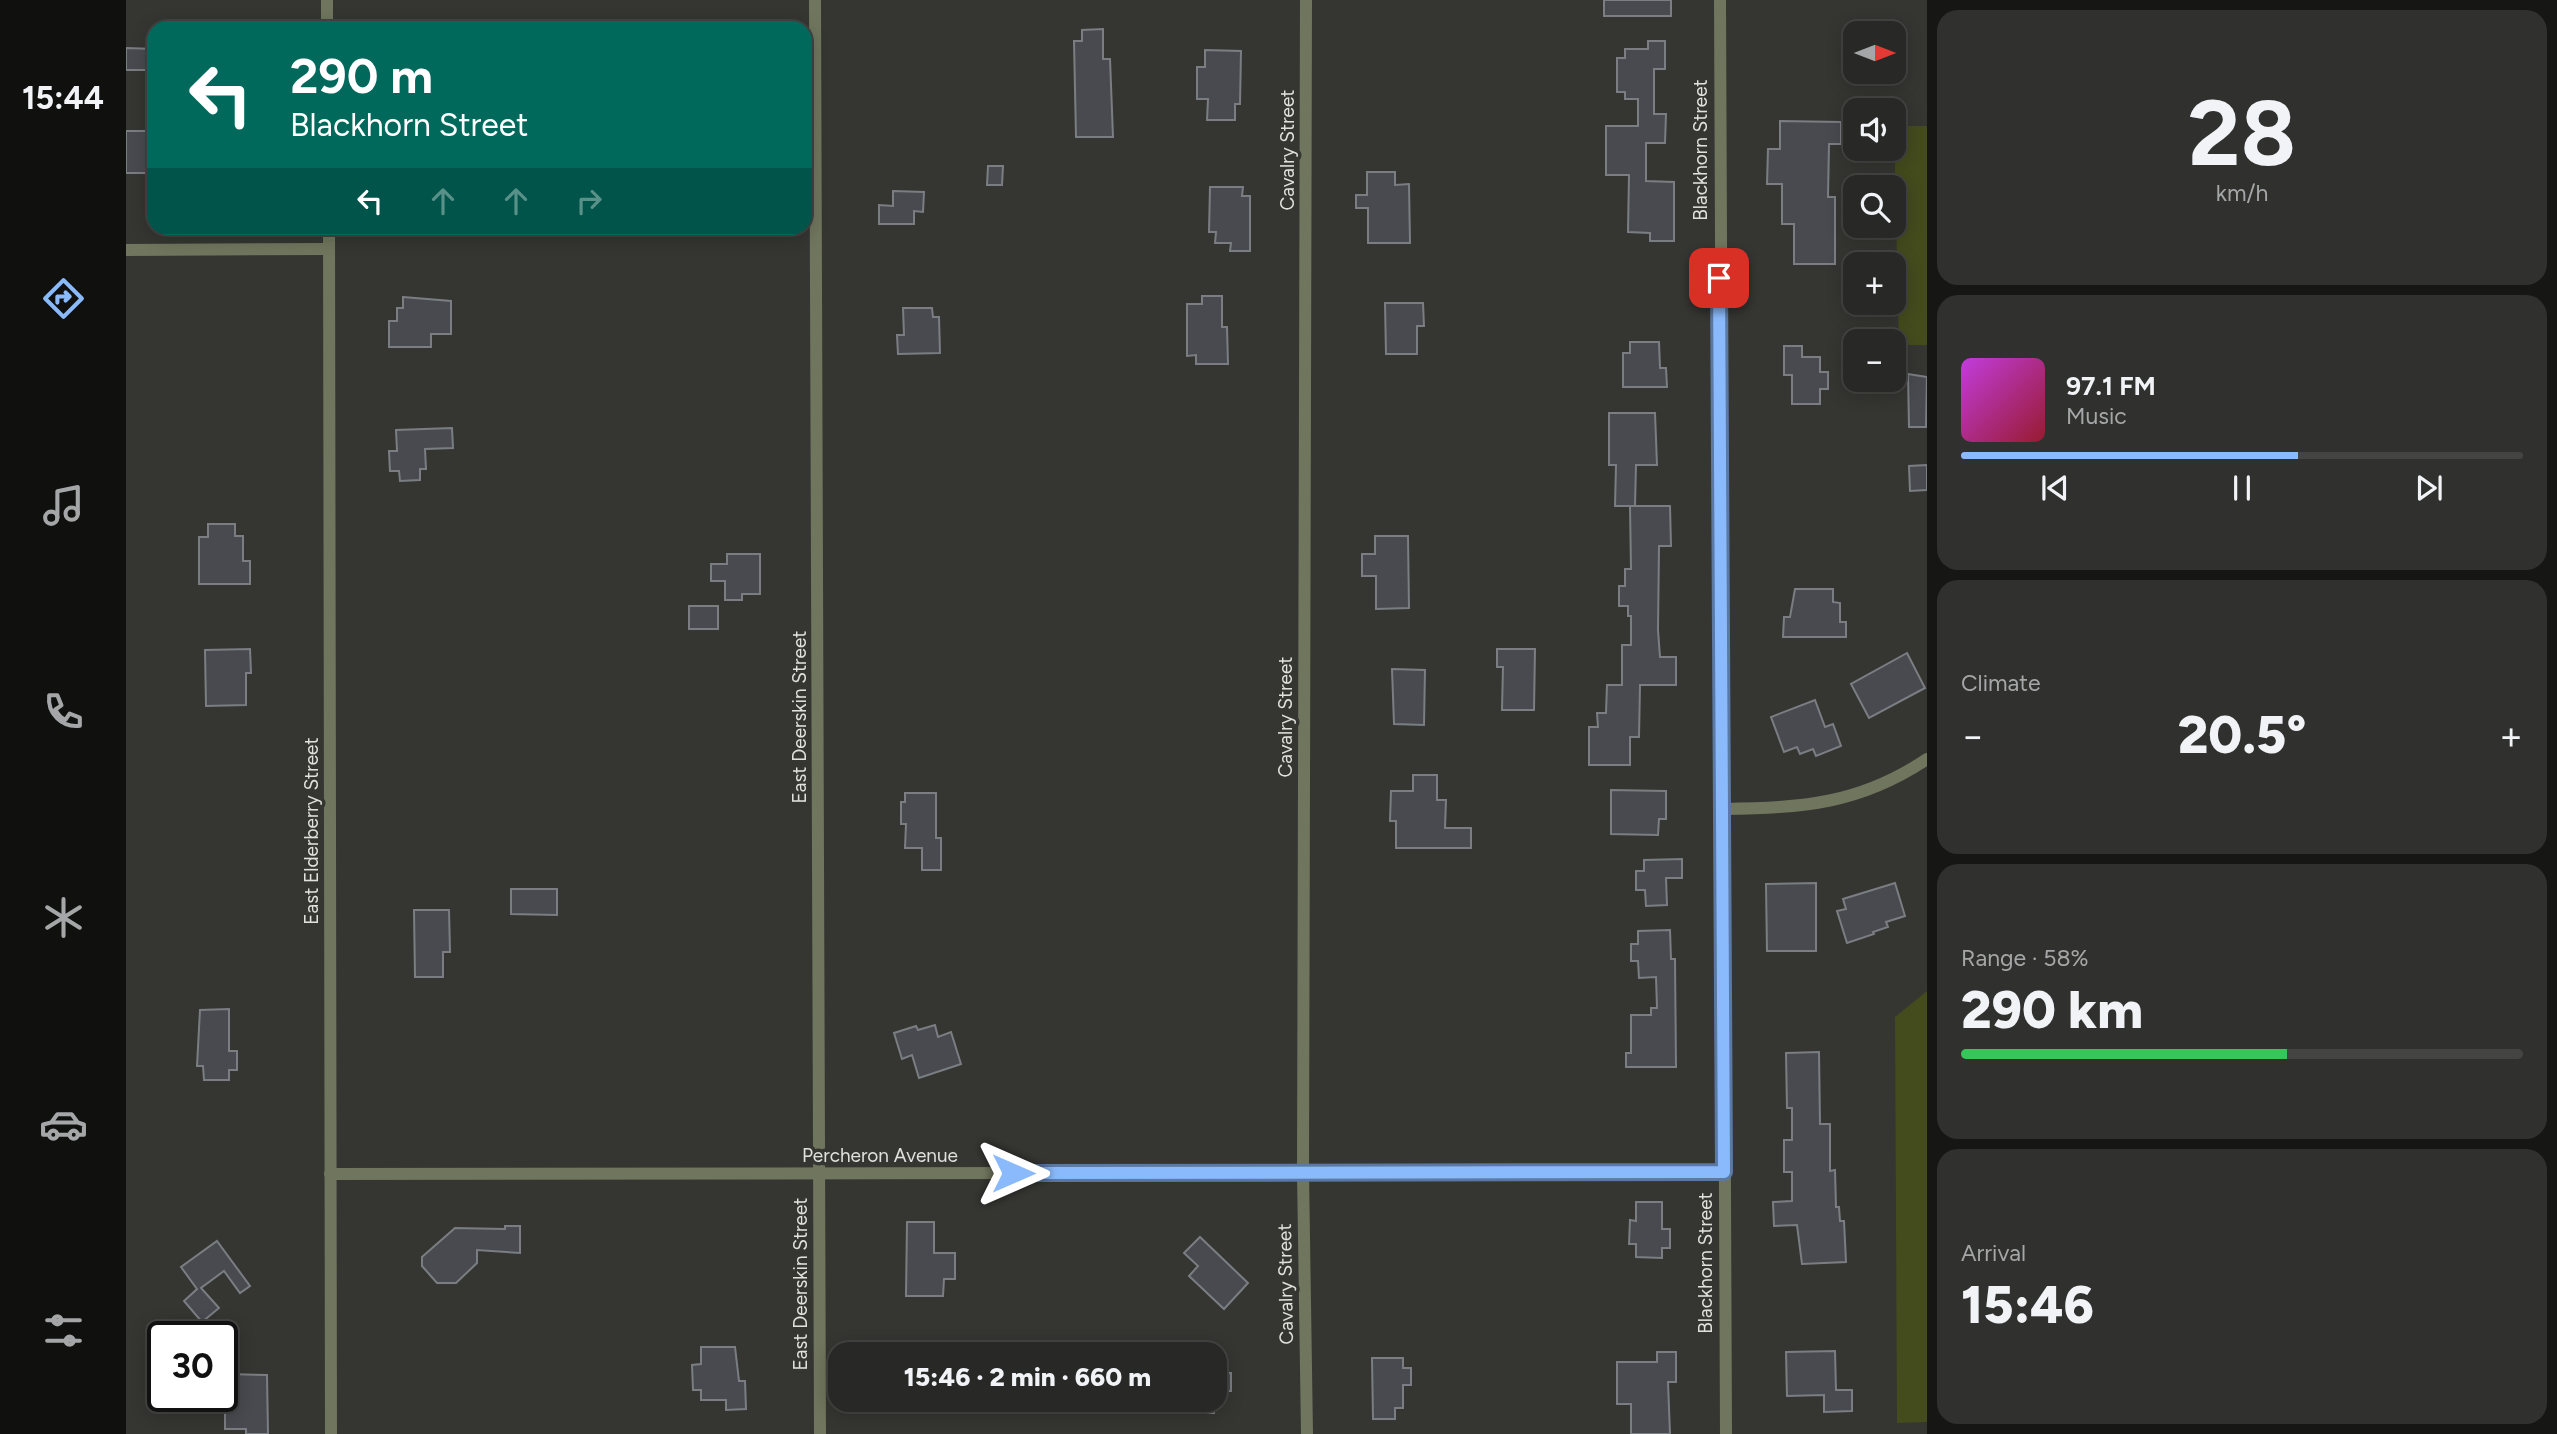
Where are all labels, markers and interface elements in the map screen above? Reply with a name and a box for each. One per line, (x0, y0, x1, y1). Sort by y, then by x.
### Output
north arrow (1843, 21, 1906, 84)
map controls (1843, 21, 1906, 392)
text: 290 m (290, 46, 433, 105)
icon: left (175, 49, 266, 140)
text: 15:44 (22, 79, 104, 117)
street label: Blackhorn Street (1689, 79, 1712, 221)
text: 28 (2188, 79, 2296, 188)
street label: Cavalry Street (1276, 89, 1299, 211)
button: sound (1843, 98, 1906, 161)
text: Blackhorn Street (290, 106, 528, 144)
button: search (1843, 175, 1906, 238)
text: km/h (2216, 179, 2268, 207)
icon: left (351, 182, 389, 220)
icon: ahead (424, 182, 462, 220)
icon: ahead (497, 182, 535, 220)
icon: right (570, 182, 608, 220)
pin (1689, 248, 1749, 308)
button: + (1843, 252, 1906, 315)
icon: arrive (1700, 259, 1738, 297)
icon: directions (39, 274, 88, 323)
button: − (1843, 329, 1906, 392)
text: 97.1 FM (2066, 370, 2156, 402)
text: Music (2066, 402, 2127, 430)
icon: previous (2036, 469, 2074, 507)
icon: pause (2223, 469, 2261, 507)
icon: next (2410, 469, 2448, 507)
icon: music (39, 481, 88, 530)
street label: East Deerskin Street (788, 631, 811, 803)
street label: Cavalry Street (1274, 656, 1297, 778)
text: Climate (1961, 669, 2040, 697)
icon: phone (39, 687, 88, 736)
text: 20.5° (2178, 704, 2306, 766)
text: − (1961, 713, 1985, 759)
text: + (2499, 713, 2523, 759)
street label: East Elderberry Street (300, 737, 323, 925)
icon: climate (39, 893, 88, 942)
text: Range · 58% (1961, 944, 2089, 972)
text: 290 km (1961, 979, 2143, 1041)
icon: car (39, 1100, 88, 1149)
position arrow (976, 1136, 1050, 1210)
street label: Percheron Avenue (802, 1144, 958, 1167)
street label: Blackhorn Street (1694, 1192, 1717, 1334)
street label: East Deerskin Street (789, 1198, 812, 1370)
street label: Cavalry Street (1273, 1223, 1298, 1345)
text: Arrival (1961, 1239, 2026, 1267)
text: 15:46 (1961, 1274, 2094, 1336)
icon: filters (39, 1306, 88, 1355)
speed limit sign: 30 (147, 1321, 238, 1412)
text: 15:46 · 2 min · 660 m (904, 1361, 1151, 1393)

